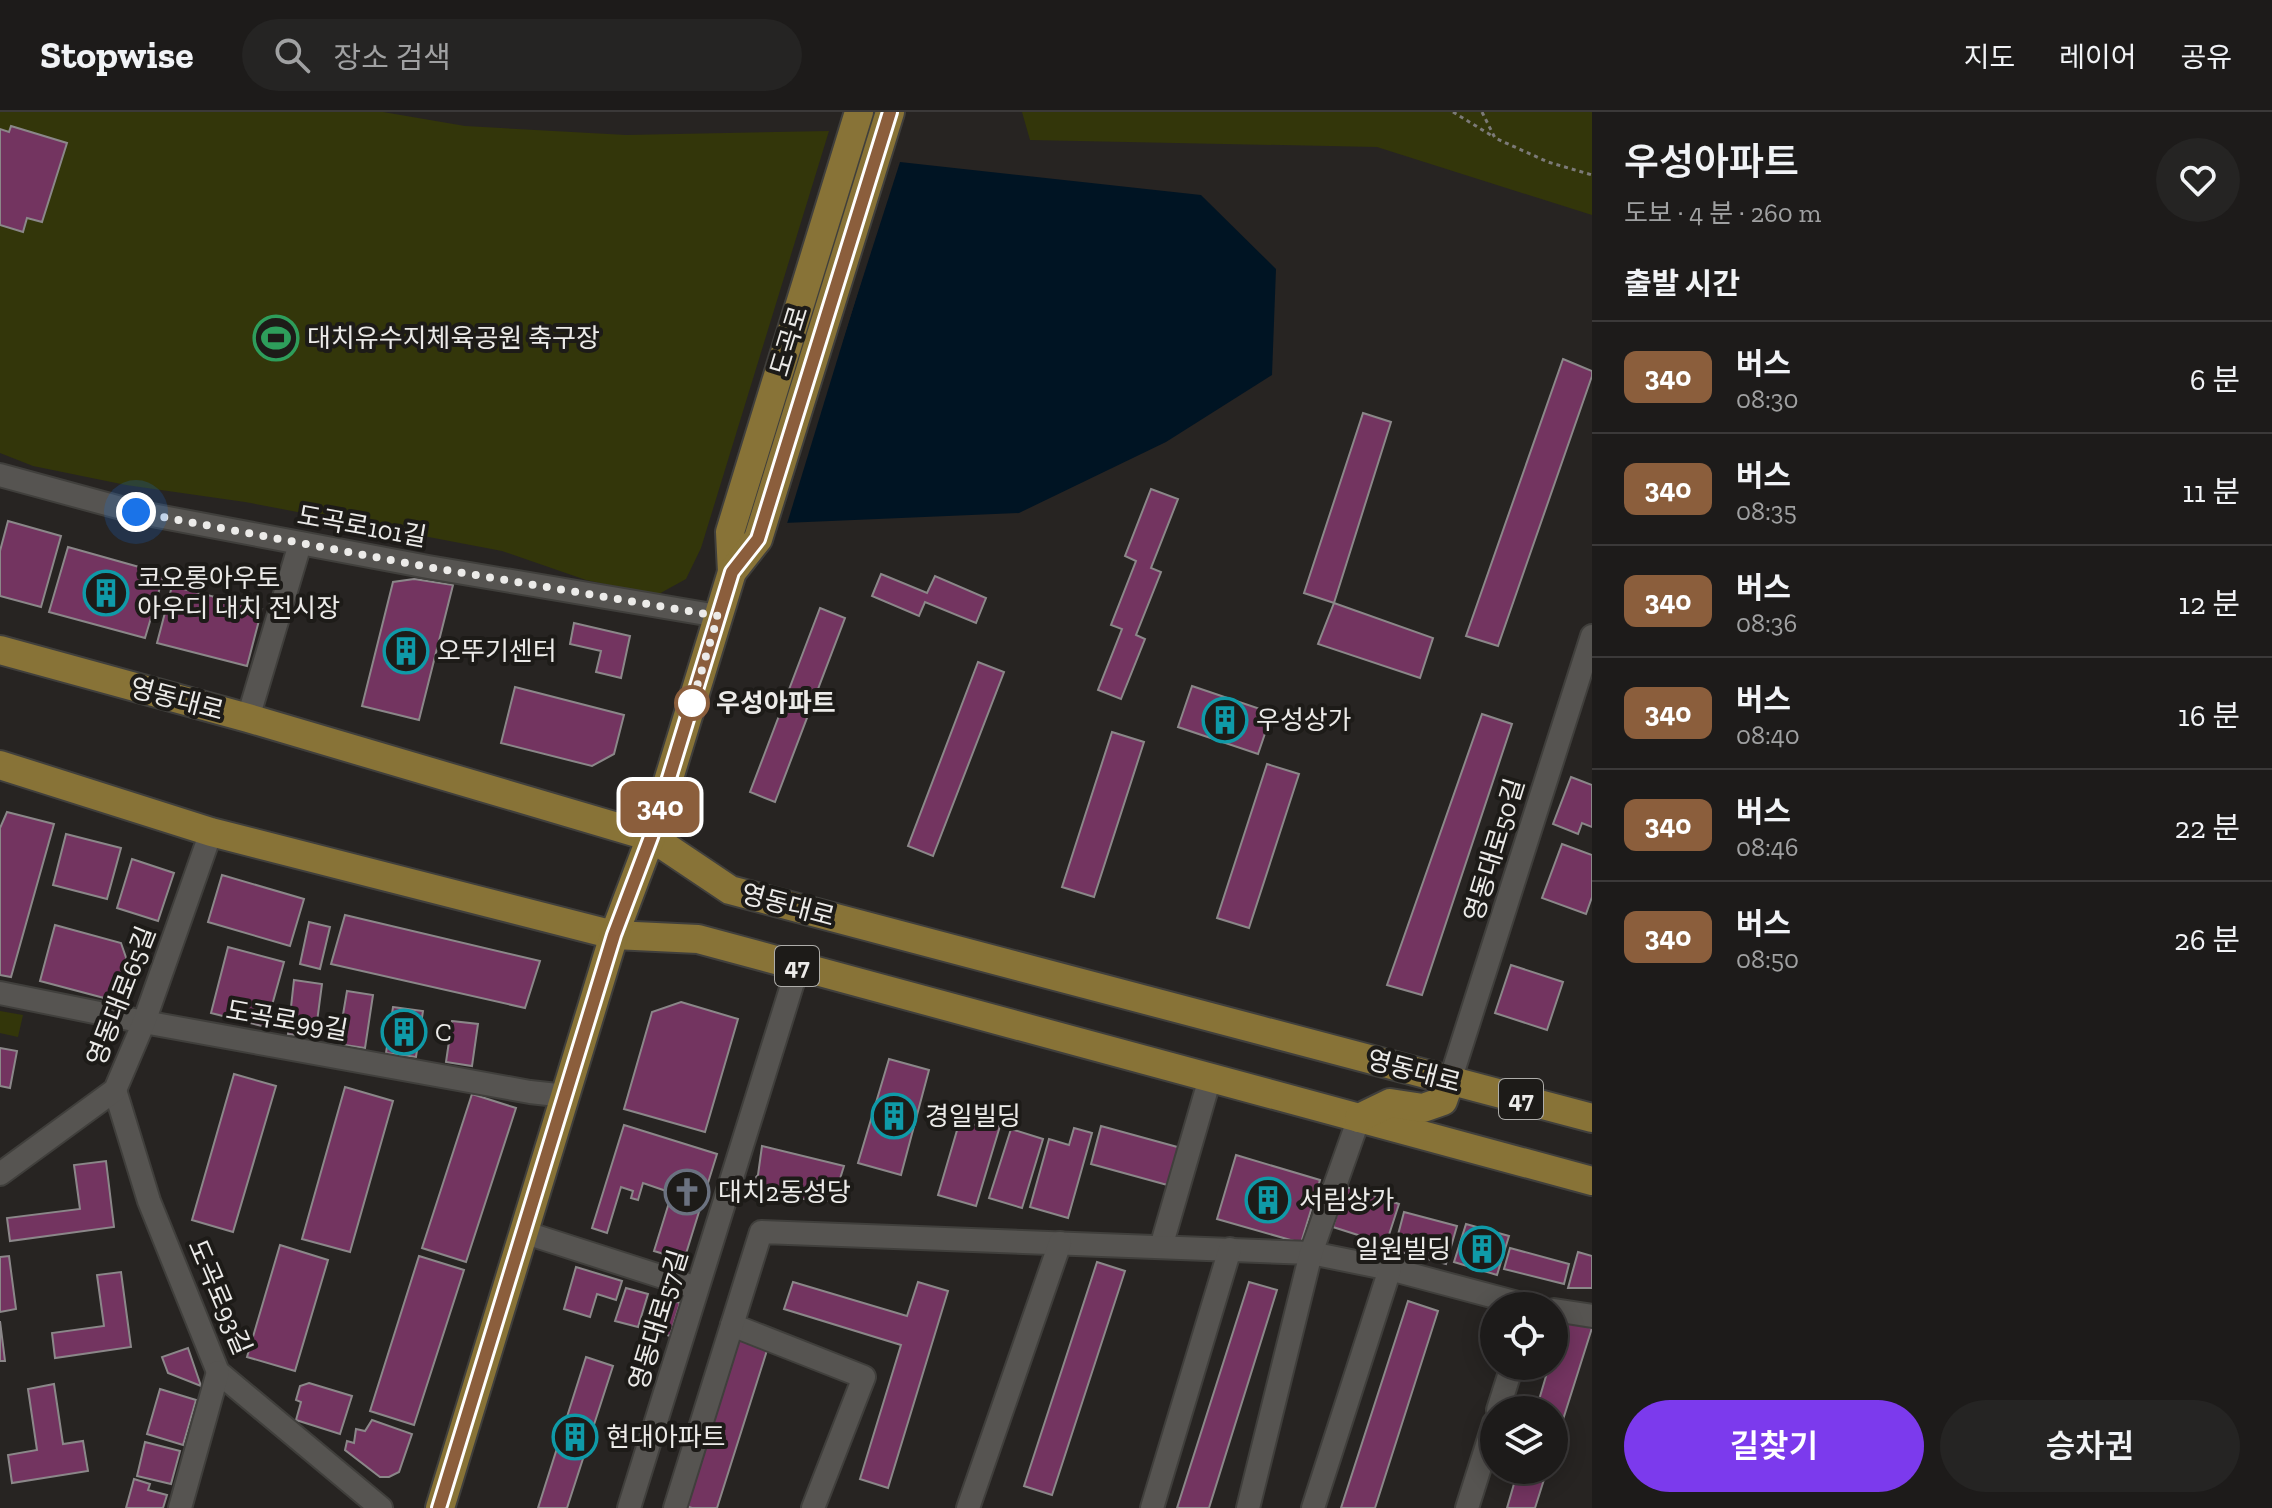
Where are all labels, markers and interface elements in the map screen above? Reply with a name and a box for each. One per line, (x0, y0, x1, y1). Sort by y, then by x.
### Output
search box (242, 19, 802, 91)
text: Stopwise (40, 32, 194, 78)
icon: search (270, 33, 314, 77)
text: 장소 검색 (334, 40, 451, 76)
text: 지도 (1964, 41, 2015, 74)
text: 레이어 (2059, 41, 2136, 74)
text: 공유 (2180, 41, 2232, 74)
button: heart (2156, 138, 2240, 222)
text: 우성아파트 (1624, 139, 1799, 185)
text: 도보 · 4 분 · 260 m (1624, 197, 1821, 229)
text: 출발 시간 (1624, 266, 1740, 302)
street label: 도곡로 (763, 302, 815, 380)
sports icon: 대치유수지체육공원 축구장 (252, 314, 300, 362)
place label: 대치유수지체육공원 축구장 (307, 322, 600, 354)
text: 버스 (1736, 346, 1791, 382)
text: 340 (1644, 360, 1692, 393)
text: 6 분 (2190, 362, 2240, 398)
text: 08:30 (1736, 383, 1798, 415)
text: 버스 (1736, 458, 1791, 494)
text: 340 (1644, 472, 1692, 505)
text: 11 분 (2182, 474, 2240, 510)
your location (116, 492, 156, 532)
text: 08:35 (1736, 495, 1797, 527)
street label: 도곡로101길 (295, 499, 429, 553)
place label: 코오롱아우토 아우디 대치 전시장 (137, 562, 340, 624)
building icon: 코오롱아우토 아우디 대치 전시장 (82, 569, 130, 617)
text: 버스 (1736, 570, 1791, 606)
text: 340 (1644, 584, 1692, 617)
text: 12 분 (2179, 586, 2240, 622)
text: 08:36 (1736, 607, 1797, 639)
building icon: 오뚜기센터 (382, 627, 430, 675)
place label: 오뚜기센터 (437, 635, 557, 667)
street label: 영동대로 (127, 671, 227, 727)
text: 버스 (1736, 682, 1791, 718)
marker: 우성아파트 (675, 686, 709, 720)
place label: 우성아파트 (716, 687, 836, 719)
building icon: 우성상가 (1201, 696, 1249, 744)
text: 340 (1644, 696, 1692, 729)
text: 16 분 (2178, 698, 2240, 734)
place label: 우성상가 (1256, 704, 1352, 736)
text: 08:40 (1736, 719, 1800, 751)
street label: 영동대로50길 (1457, 775, 1531, 925)
line badge: 340 (614, 781, 706, 833)
text: 340 (636, 790, 684, 823)
text: 버스 (1736, 794, 1791, 830)
text: 340 (1644, 808, 1692, 841)
text: 22 분 (2175, 810, 2240, 846)
text: 08:46 (1736, 831, 1799, 863)
street label: 영동대로 (738, 877, 838, 933)
text: 버스 (1736, 906, 1791, 942)
text: 340 (1644, 920, 1692, 953)
street label: 영동대로65길 (80, 922, 162, 1070)
text: 26 분 (2174, 922, 2240, 958)
text: 08:50 (1736, 943, 1799, 975)
road number: 47 (775, 946, 819, 986)
street label: 도곡로99길 (224, 994, 350, 1046)
building icon: C (380, 1008, 428, 1056)
place label: C (435, 1016, 452, 1048)
street label: 영동대로 (1364, 1043, 1464, 1099)
road number: 47 (1499, 1079, 1543, 1119)
building icon: 경일빌딩 (870, 1092, 918, 1140)
place label: 경일빌딩 (925, 1100, 1021, 1132)
church icon: 대치2동성당 (663, 1168, 711, 1216)
place label: 대치2동성당 (718, 1176, 851, 1208)
building icon: 서림상가 (1244, 1176, 1292, 1224)
place label: 서림상가 (1299, 1184, 1395, 1216)
building icon: 일원빌딩 (1458, 1225, 1506, 1273)
place label: 일원빌딩 (1355, 1233, 1451, 1265)
street label: 도곡로93길 (181, 1235, 259, 1359)
street label: 영동대로57길 (621, 1246, 695, 1394)
map controls (1480, 1292, 1568, 1484)
button: locate (1480, 1292, 1568, 1380)
button: layers (1480, 1396, 1568, 1484)
button: 길찾기 (1624, 1400, 1924, 1492)
button: 승차권 (1940, 1400, 2240, 1492)
building icon: 현대아파트 (551, 1413, 599, 1461)
place label: 현대아파트 (606, 1421, 726, 1453)

